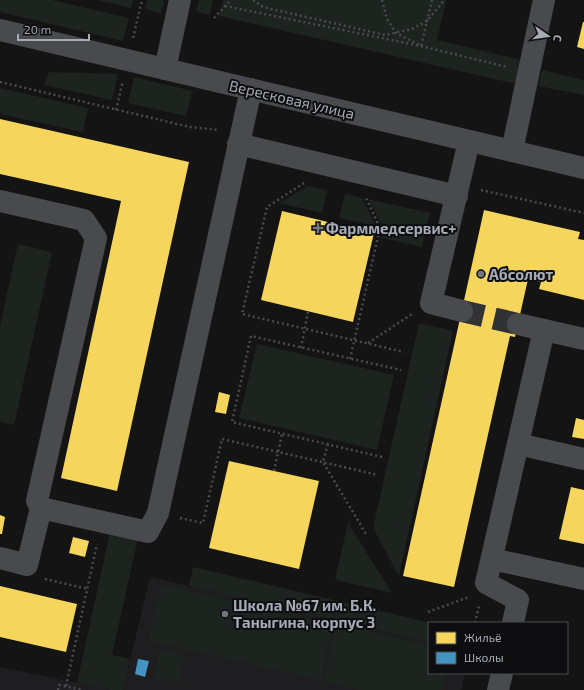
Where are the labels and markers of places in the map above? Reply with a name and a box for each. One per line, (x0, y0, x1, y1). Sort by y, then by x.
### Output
place label: Фарммедсервис+ (326, 219, 456, 237)
marker: Фарммедсервис+ (313, 223, 323, 233)
place label: Абсолют (489, 265, 553, 283)
marker: Абсолют (476, 269, 486, 279)
place label: Школа №67 им. Б.К. Таныгина, корпус 3 (233, 596, 376, 631)
marker: Школа №67 им. Б.К. Таныгина, корпус 3 (220, 609, 230, 619)

